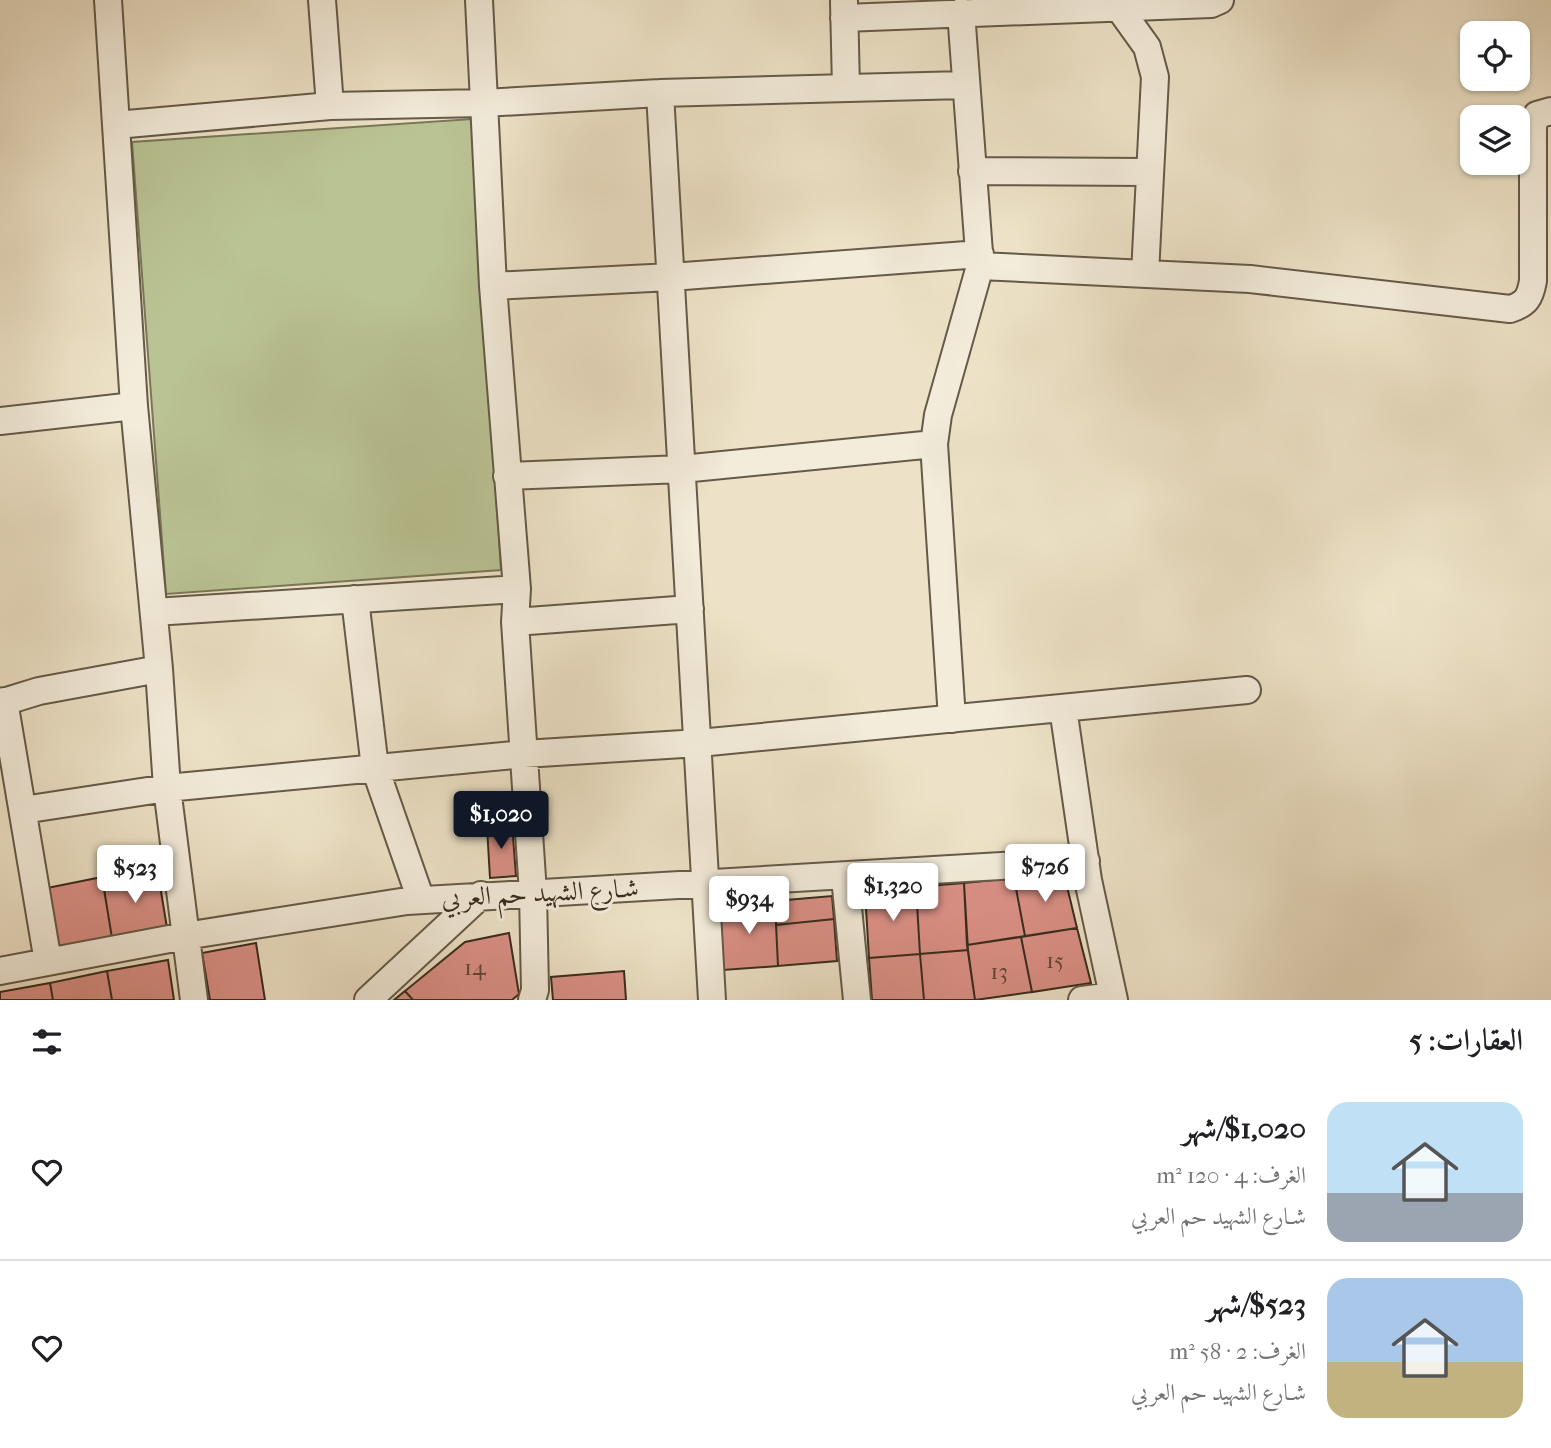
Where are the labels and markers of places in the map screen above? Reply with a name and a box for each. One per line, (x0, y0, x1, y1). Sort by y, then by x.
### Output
pin: $1,020 (444, 792, 558, 851)
pin: $726 (1004, 844, 1086, 904)
pin: $523 (94, 846, 176, 905)
pin: $1,320 (836, 864, 950, 923)
pin: $934 (708, 876, 790, 936)

